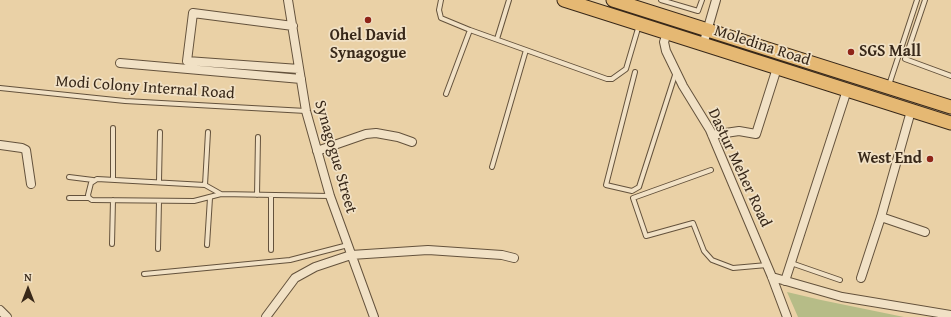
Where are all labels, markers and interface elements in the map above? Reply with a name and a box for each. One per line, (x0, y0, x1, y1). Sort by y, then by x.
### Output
marker: Ohel David Synagogue (363, 15, 373, 25)
street label: Moledina Road (712, 21, 812, 71)
place label: Ohel David Synagogue (330, 26, 406, 64)
place label: SGS Mall (859, 42, 921, 62)
marker: SGS Mall (846, 47, 856, 57)
street label: Modi Colony Internal Road (55, 72, 235, 104)
street label: Synagogue Street (310, 98, 360, 216)
street label: Dastur Meher Road (703, 106, 775, 230)
place label: West End (858, 149, 922, 169)
marker: West End (925, 154, 935, 164)
north arrow (8, 269, 48, 309)
text: N (24, 269, 32, 285)

